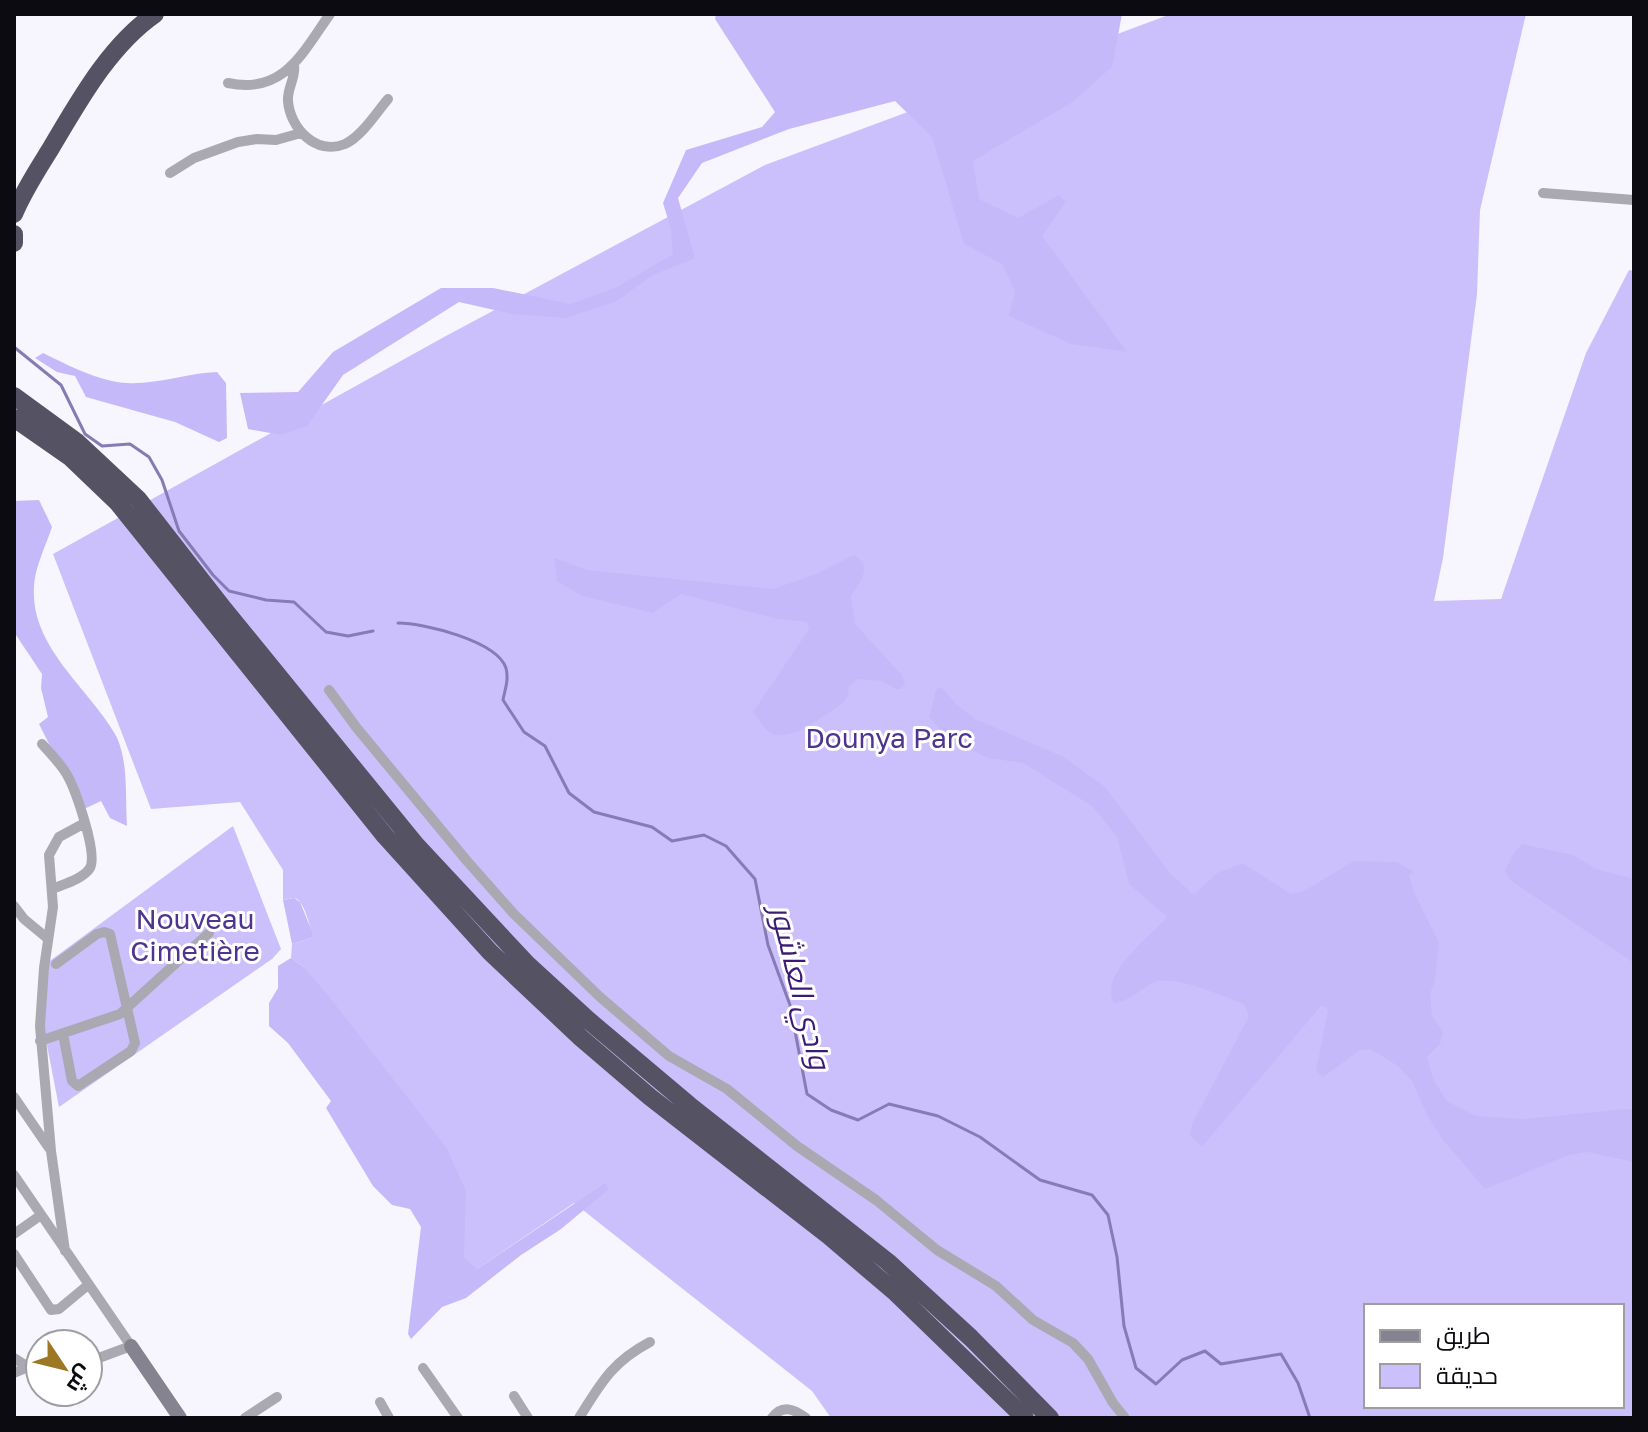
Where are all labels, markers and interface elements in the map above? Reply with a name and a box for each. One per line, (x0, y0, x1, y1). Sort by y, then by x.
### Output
park label: Dounya Parc (805, 721, 973, 754)
water label: وادي العاشور (756, 897, 839, 1076)
park label: Nouveau Cimetière (130, 902, 260, 967)
legend (1364, 1304, 1624, 1408)
text: طريق (1436, 1320, 1491, 1351)
north arrow (24, 1328, 104, 1408)
text: ش (61, 1360, 100, 1399)
text: حديقة (1436, 1360, 1498, 1389)

